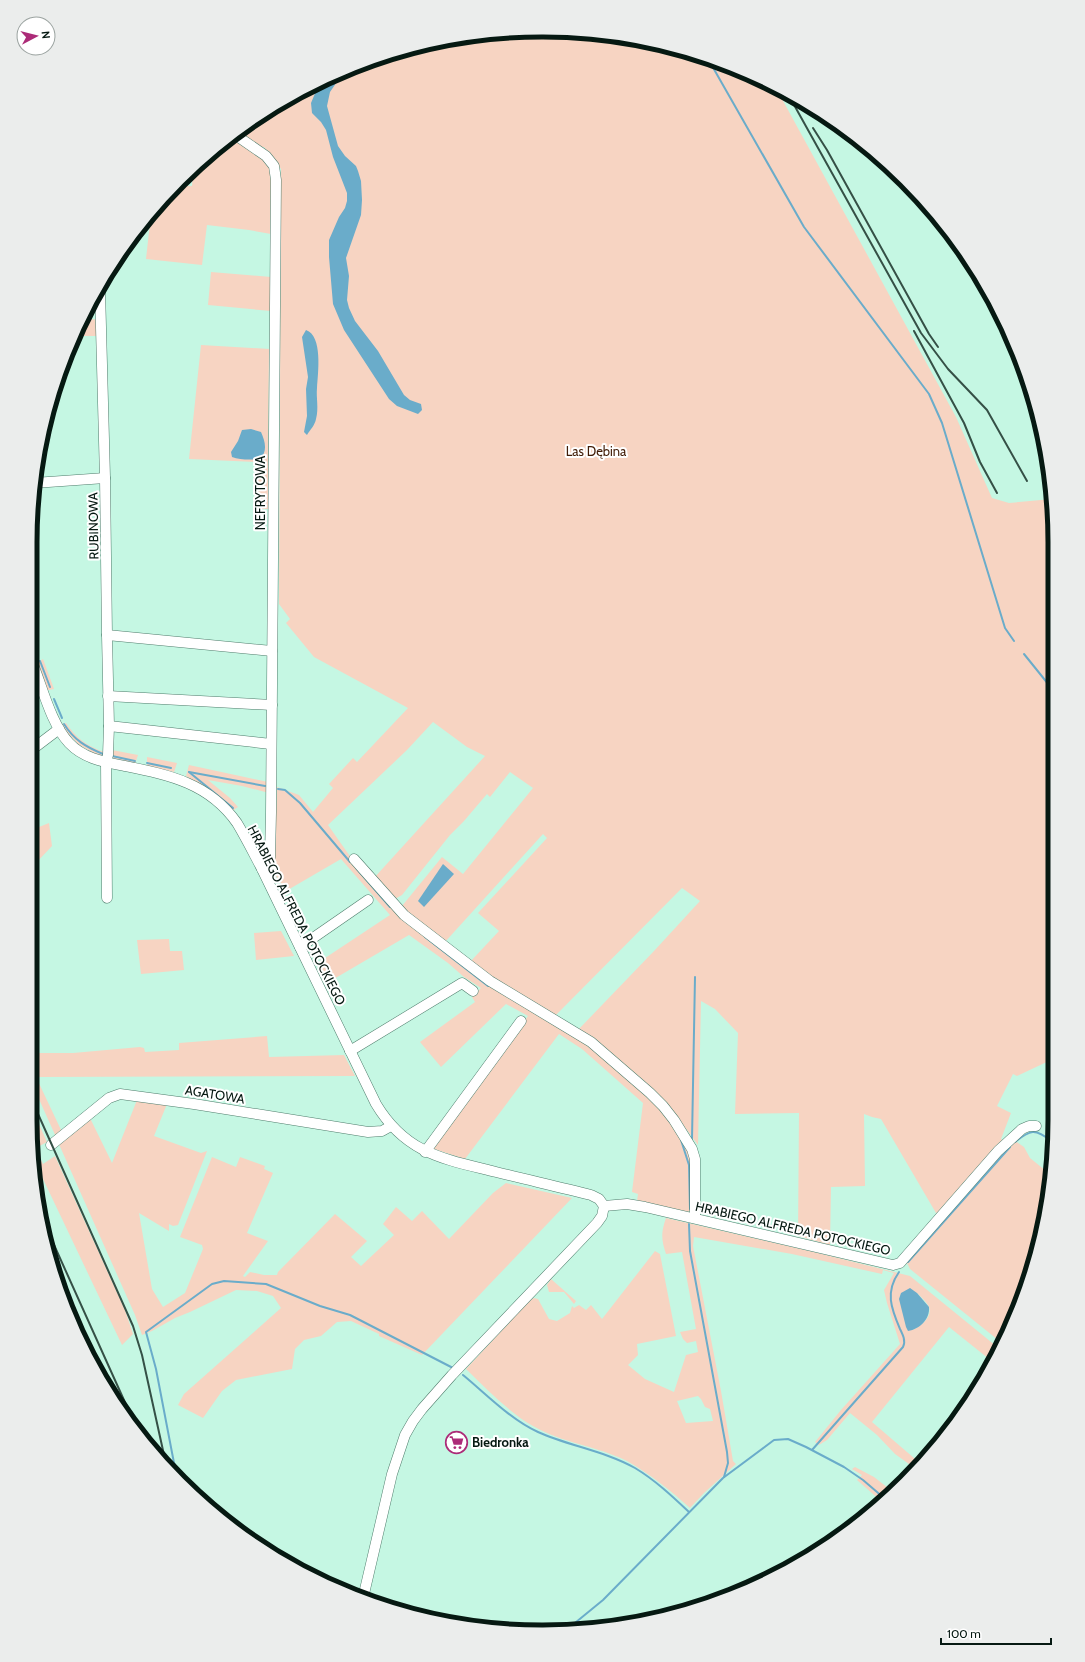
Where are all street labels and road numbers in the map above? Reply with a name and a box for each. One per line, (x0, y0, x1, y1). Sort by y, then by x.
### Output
street label: NEFRYTOWA (252, 456, 268, 530)
street label: RUBINOWA (84, 492, 102, 560)
street label: HRABIEGO ALFREDA POTOCKIEGO (245, 822, 349, 1008)
street label: AGATOWA (184, 1081, 246, 1107)
street label: HRABIEGO ALFREDA POTOCKIEGO (694, 1198, 892, 1258)

